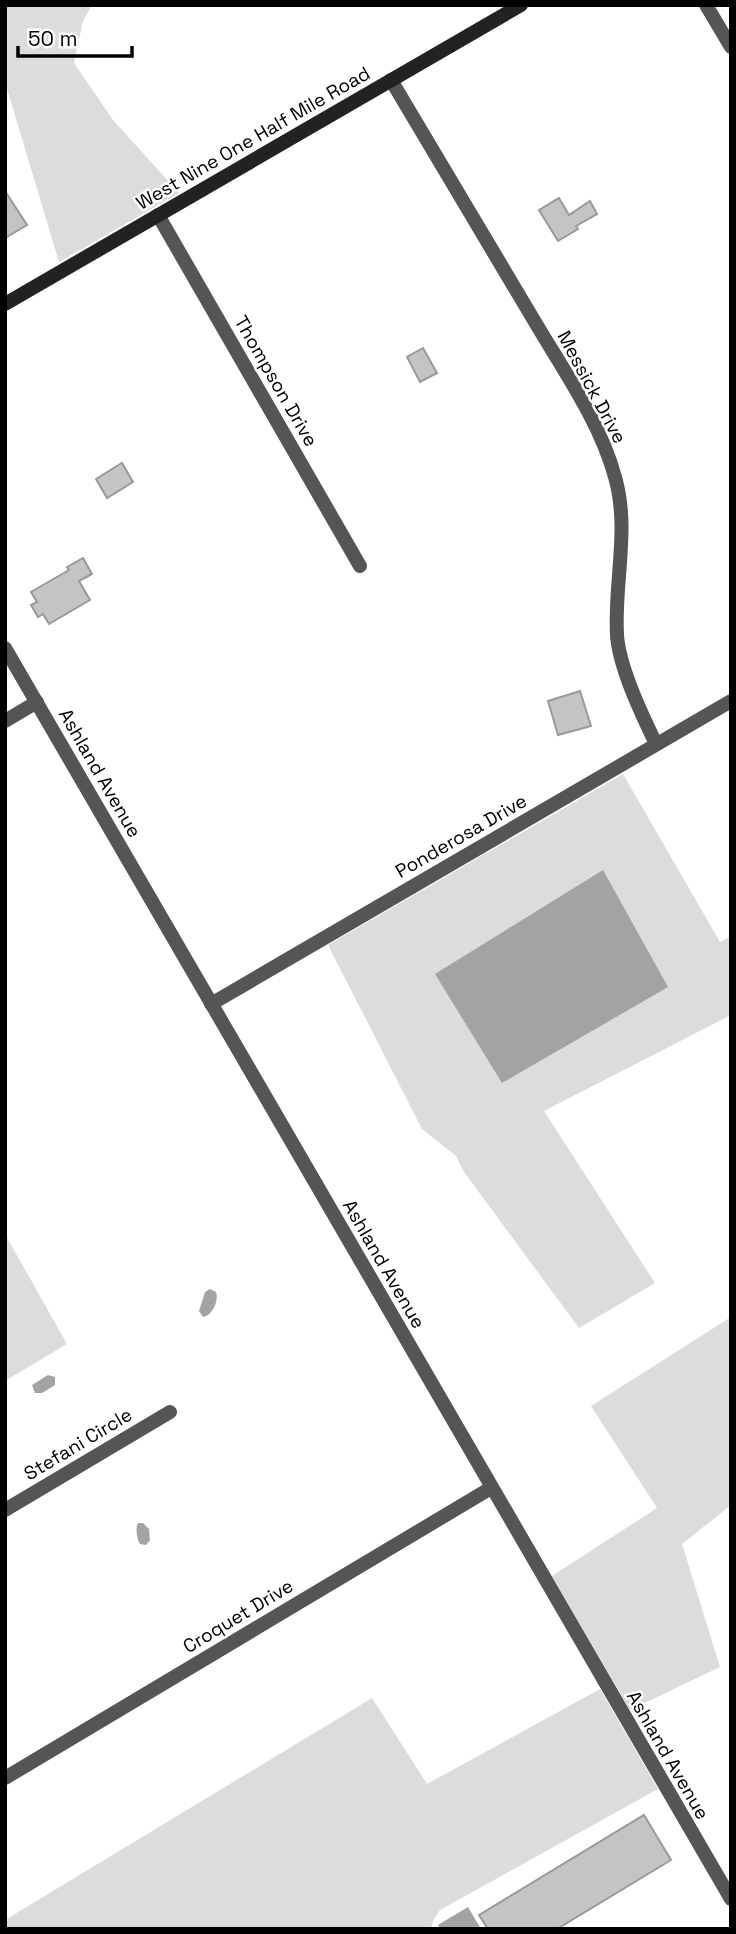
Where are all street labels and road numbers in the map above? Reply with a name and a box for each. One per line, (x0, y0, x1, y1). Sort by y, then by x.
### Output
street label: West Nine One Half Mile Road (131, 61, 375, 215)
street label: Thompson Drive (228, 311, 324, 451)
street label: Messick Drive (552, 326, 632, 448)
street label: Ashland Avenue (53, 704, 147, 842)
street label: Ponderosa Drive (391, 788, 531, 884)
street label: Ashland Avenue (337, 1195, 431, 1333)
street label: Stefani Circle (19, 1402, 137, 1486)
street label: Croquet Drive (178, 1573, 298, 1659)
street label: Ashland Avenue (621, 1686, 715, 1824)

